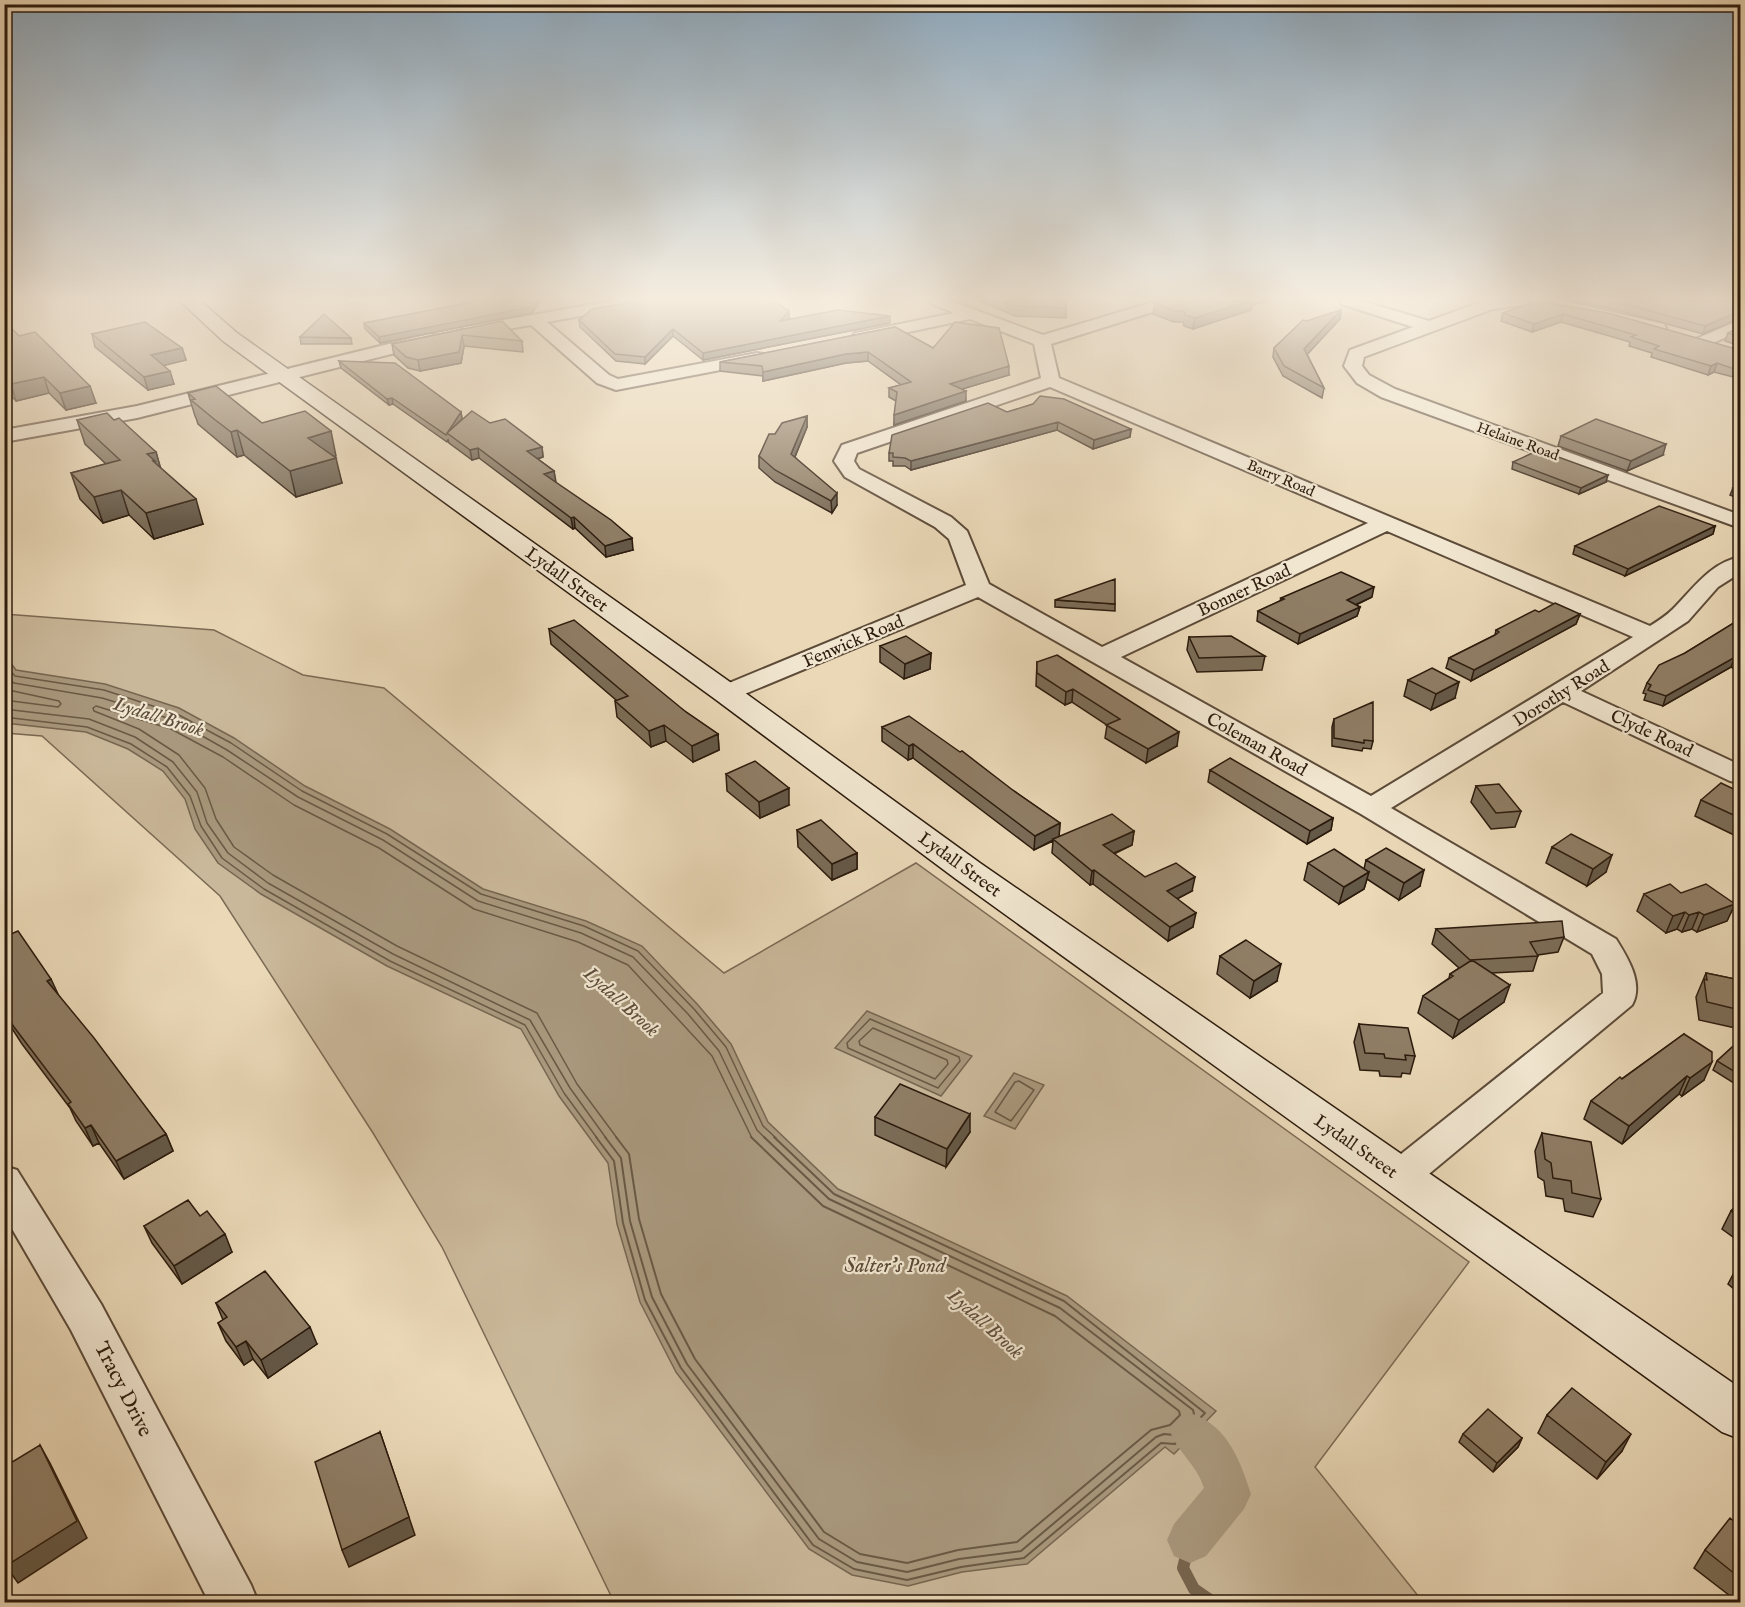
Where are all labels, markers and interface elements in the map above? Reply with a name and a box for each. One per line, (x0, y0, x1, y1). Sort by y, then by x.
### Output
street label: Helaine Road (1474, 418, 1563, 465)
street label: Barry Road (1244, 456, 1319, 502)
street label: Lydall Street (520, 542, 612, 618)
street label: Bonner Road (1194, 560, 1295, 623)
street label: Fenwick Road (800, 611, 908, 674)
street label: Dorothy Road (1509, 655, 1615, 733)
water label: Lydall Brook (109, 692, 207, 743)
street label: Clyde Road (1606, 705, 1697, 764)
street label: Coleman Road (1202, 708, 1311, 783)
street label: Lydall Street (913, 827, 1005, 903)
water label: Lydall Brook (577, 961, 664, 1043)
street label: Lydall Street (1309, 1110, 1401, 1184)
park label: Salter's Pond (844, 1253, 948, 1280)
water label: Lydall Brook (941, 1283, 1028, 1365)
street label: Tracy Drive (87, 1338, 158, 1442)

